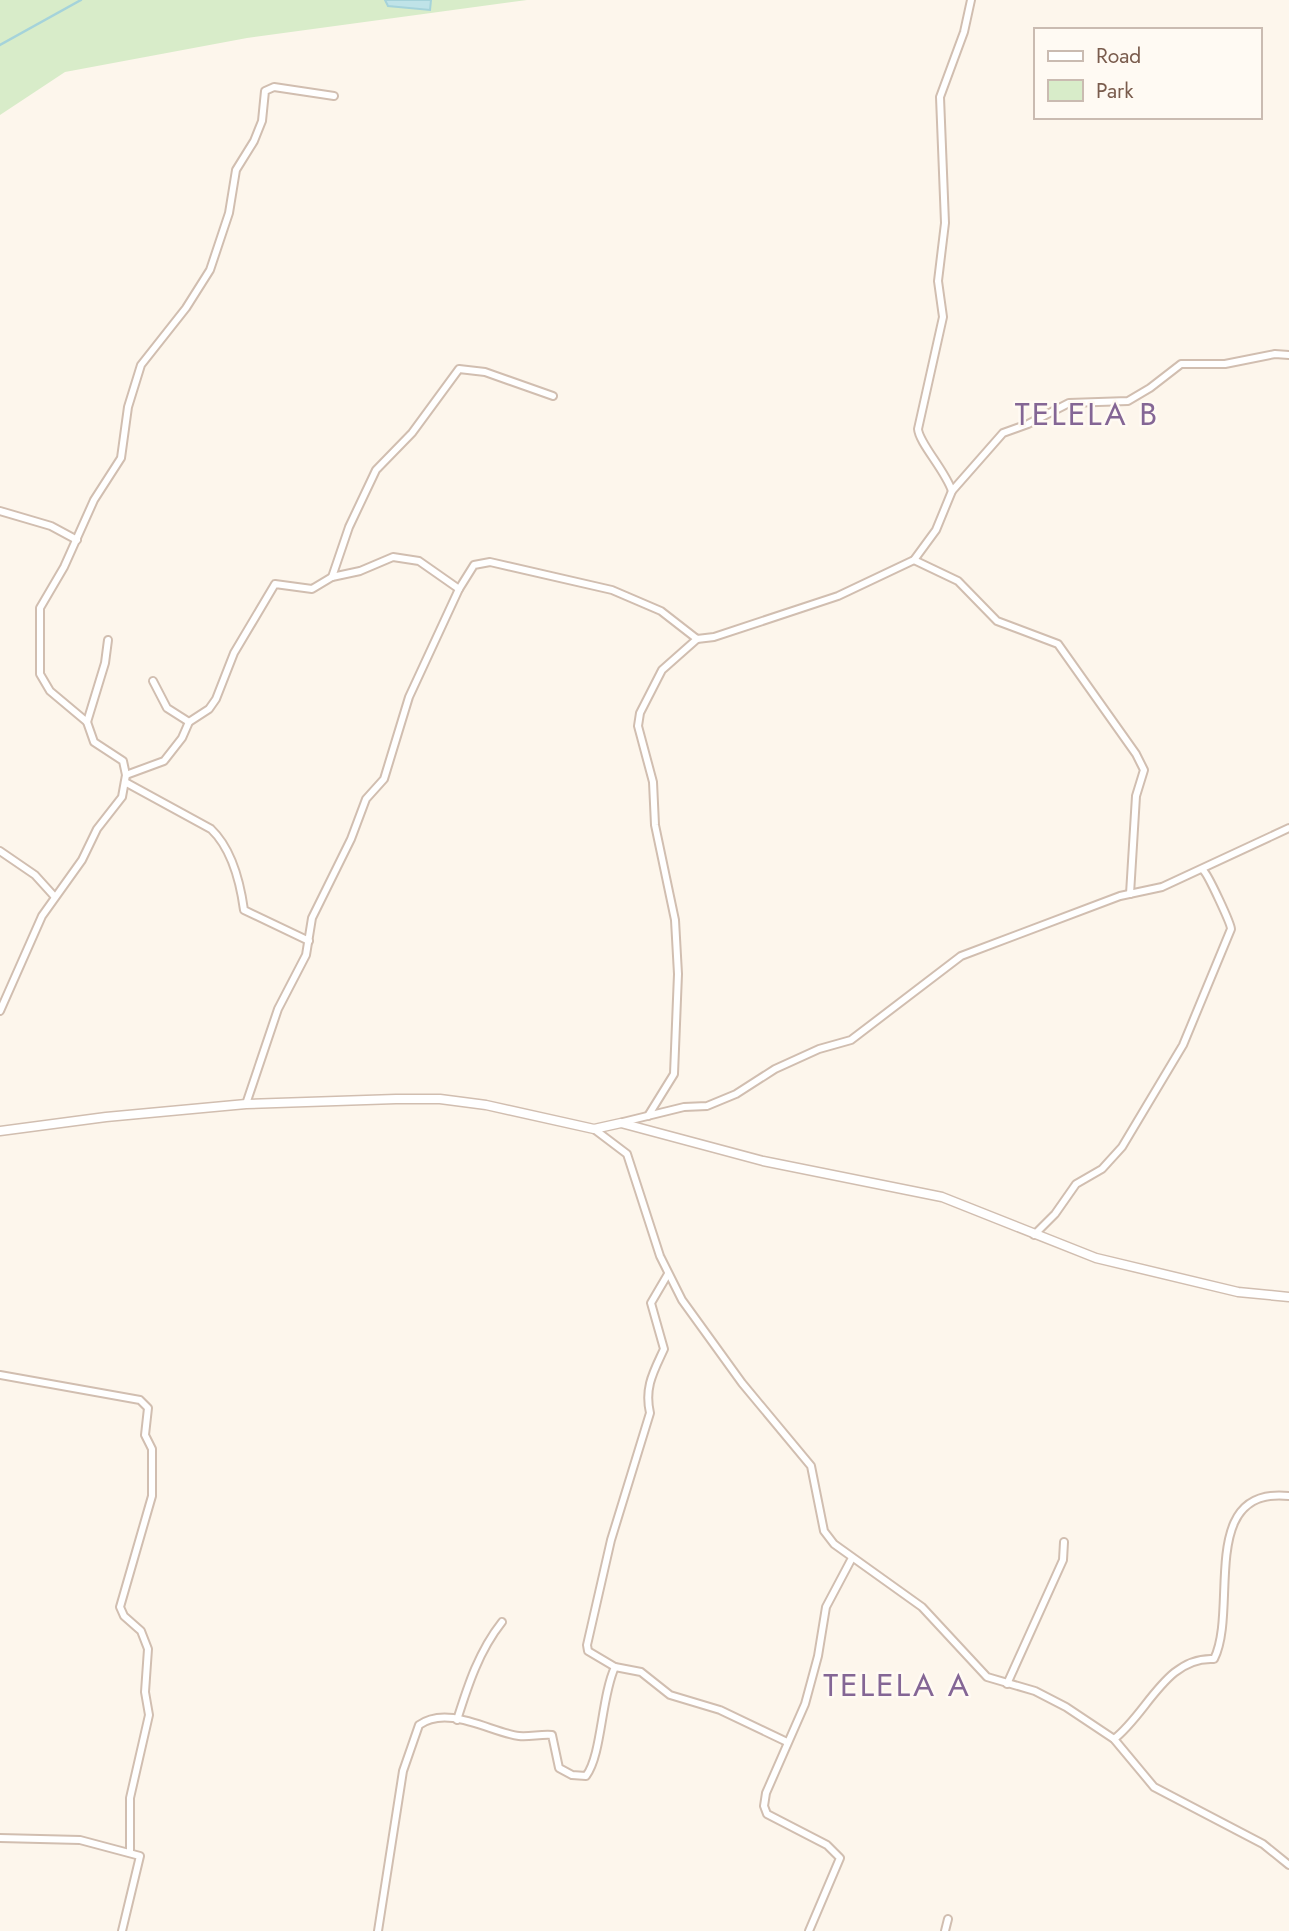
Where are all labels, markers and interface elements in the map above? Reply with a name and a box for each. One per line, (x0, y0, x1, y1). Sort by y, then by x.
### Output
legend (1034, 28, 1261, 119)
text: Road (1096, 41, 1141, 71)
text: Park (1096, 76, 1134, 106)
district label: TELELA B (1015, 391, 1159, 437)
district label: TELELA A (823, 1662, 971, 1708)

